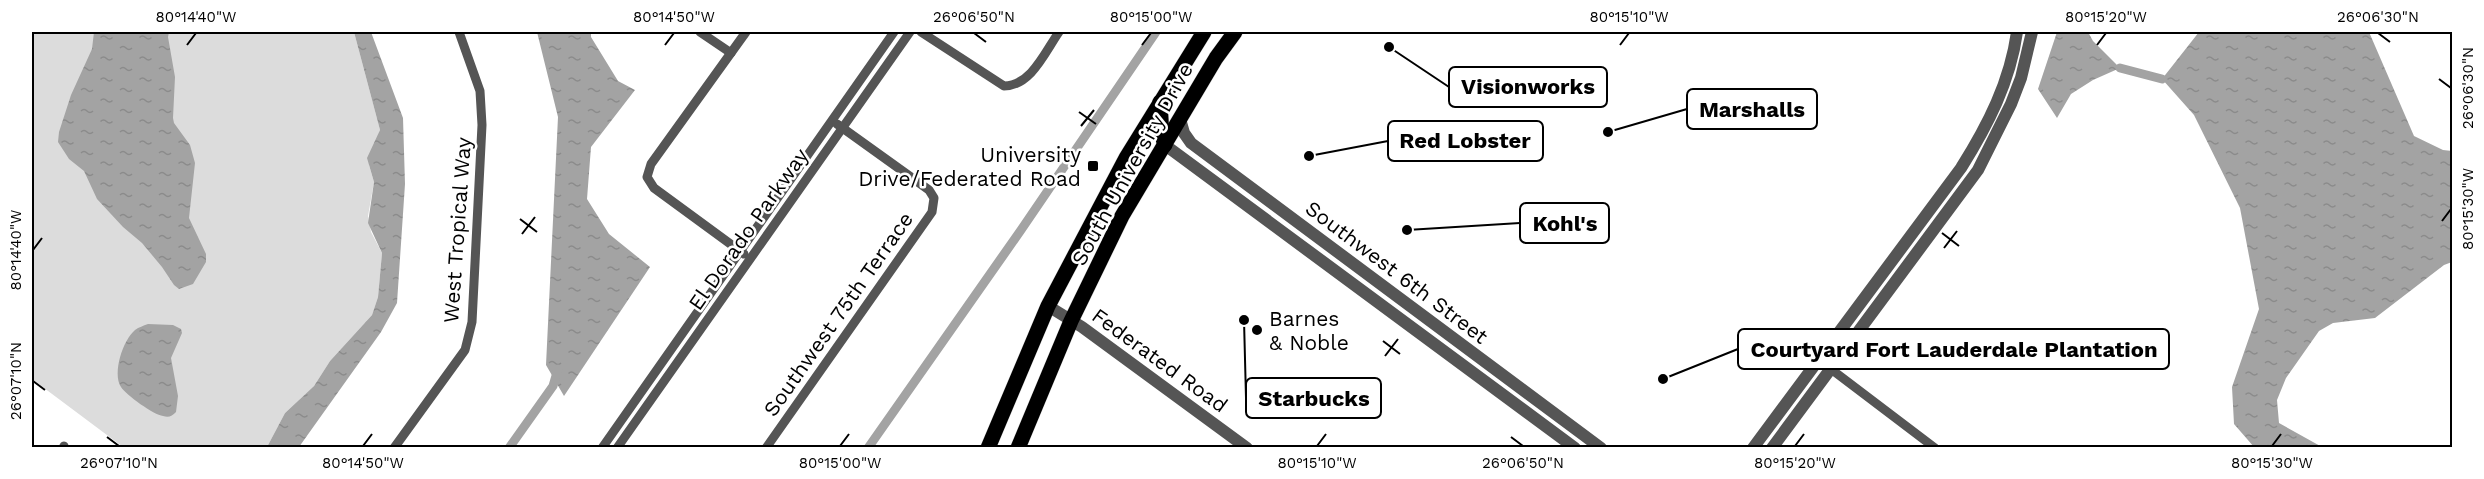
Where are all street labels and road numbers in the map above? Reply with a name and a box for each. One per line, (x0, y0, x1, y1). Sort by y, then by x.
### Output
street label: South University Drive (1066, 58, 1198, 270)
street label: West Tropical Way (438, 136, 476, 324)
street label: El Dorado Parkway (683, 143, 813, 315)
street label: Southwest 6th Street (1301, 195, 1493, 349)
street label: Southwest 75th Terrace (758, 207, 918, 421)
street label: Federated Road (1087, 302, 1233, 418)

